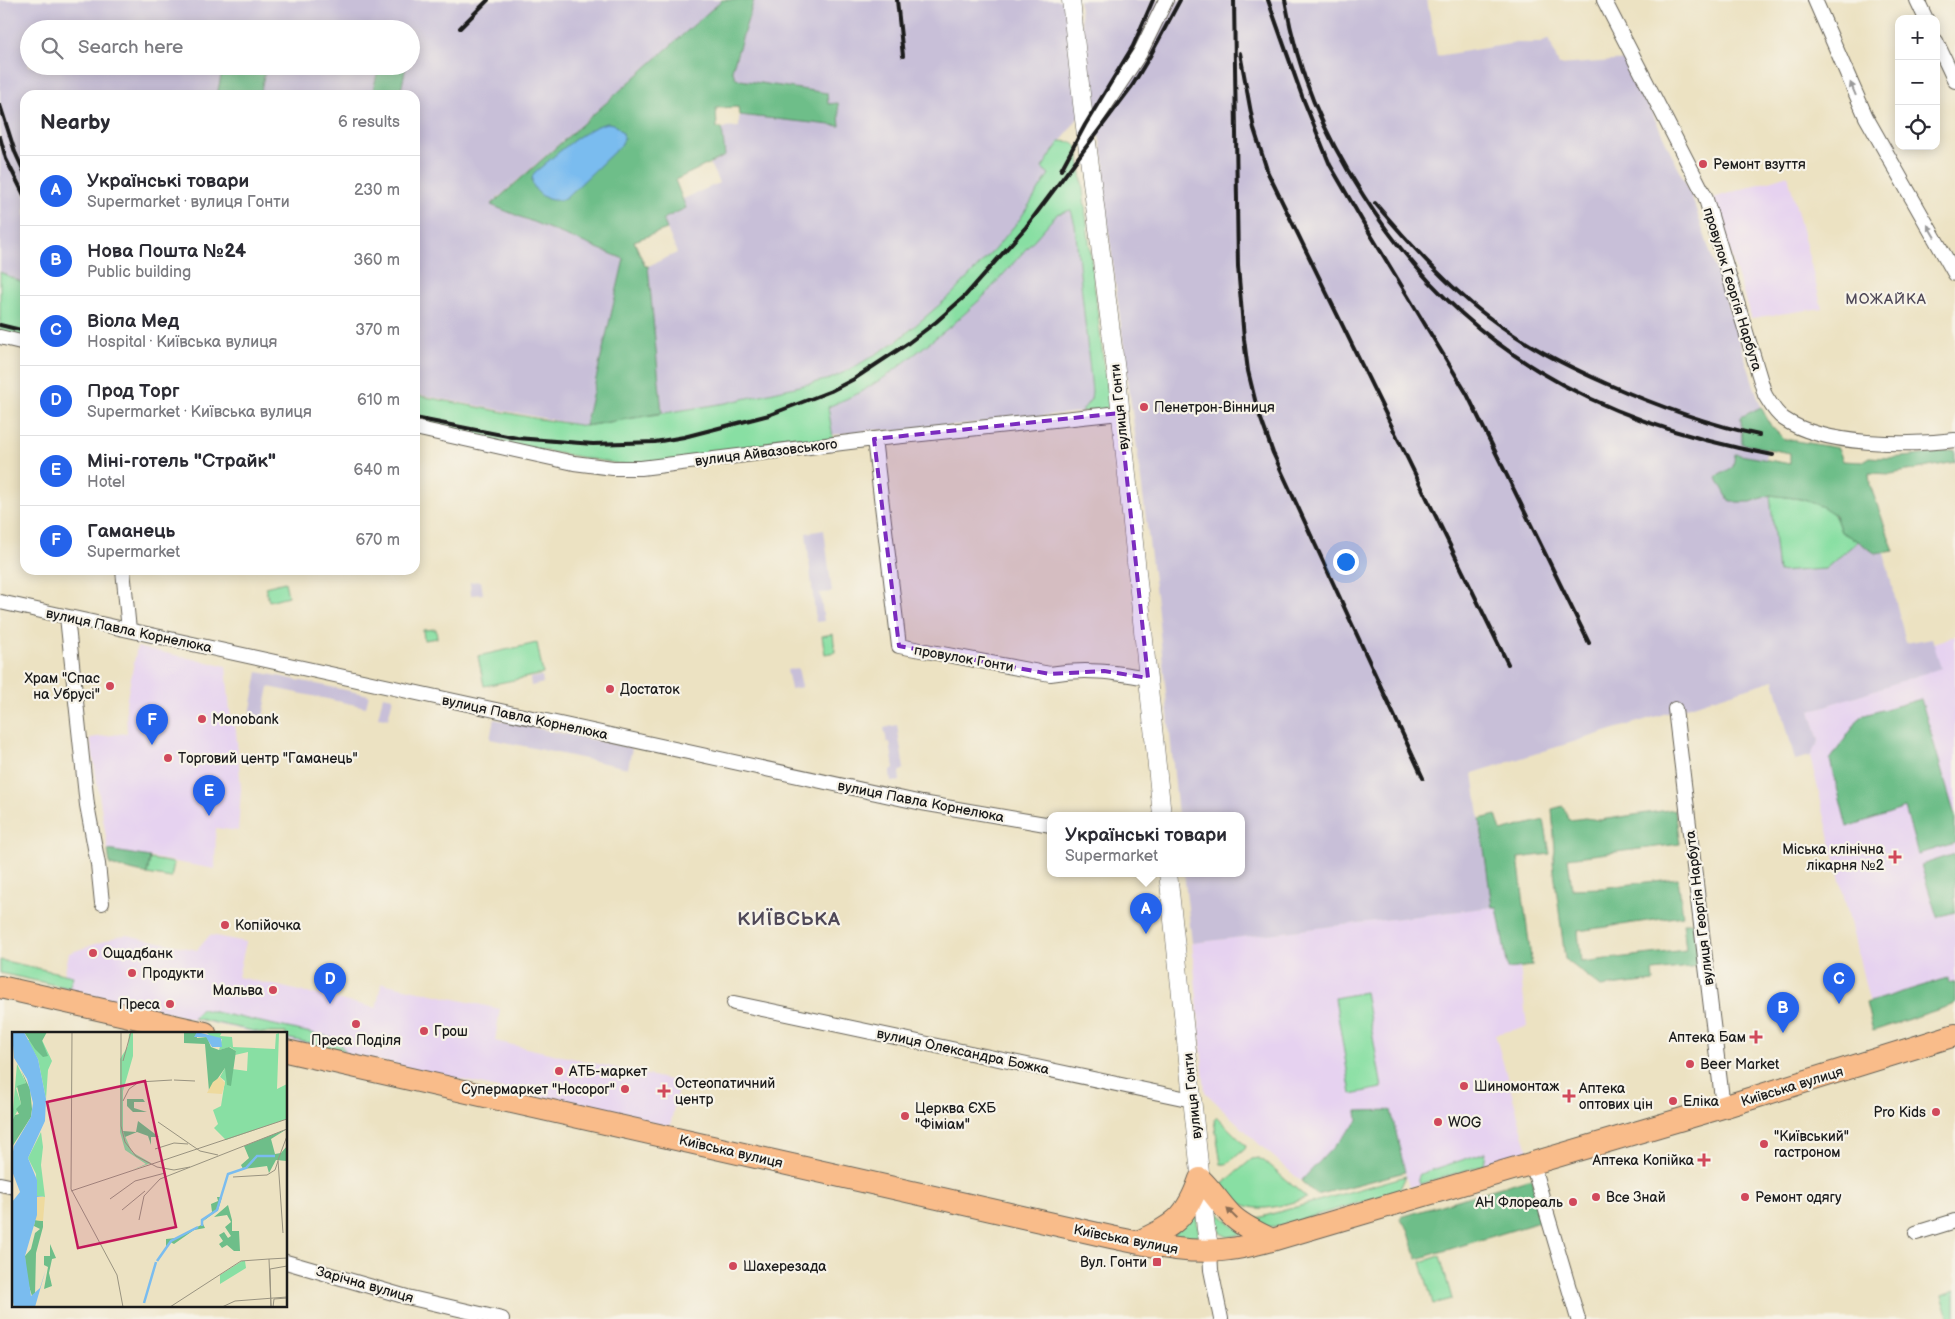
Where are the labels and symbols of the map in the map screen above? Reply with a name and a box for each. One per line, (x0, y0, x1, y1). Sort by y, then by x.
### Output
one-way arrow (1849, 82, 1857, 96)
place label: Ремонт взуття (1713, 156, 1806, 173)
marker: Ремонт взуття (1697, 158, 1709, 170)
street label: провулок Георгія Нарбута (1700, 205, 1766, 374)
one-way arrow (1927, 224, 1935, 239)
district label: МОЖАЙКА (1845, 290, 1927, 309)
street label: вулиця Гонти (1107, 363, 1132, 451)
place label: Пенетрон-Вінниця (1154, 399, 1275, 416)
marker: Пенетрон-Вінниця (1138, 401, 1150, 413)
street label: вулиця Айвазовського (694, 435, 838, 470)
your location (1333, 549, 1359, 575)
street label: вулиця Павла Корнелюка (44, 605, 214, 657)
street label: провулок Гонти (913, 641, 1015, 676)
place label: Храм "Спас на Убрусі" (24, 670, 100, 703)
marker: Храм "Спас на Убрусі" (104, 680, 116, 692)
place label: Достаток (620, 681, 680, 698)
marker: Достаток (604, 683, 616, 695)
street label: вулиця Павла Корнелюка (440, 692, 610, 744)
pin: F (136, 704, 168, 745)
place label: Monobank (212, 711, 279, 728)
marker: Monobank (196, 713, 208, 725)
place label: Торговий центр "Гаманець" (178, 750, 358, 767)
marker: Торговий центр "Гаманець" (162, 752, 174, 764)
pin: E (193, 775, 225, 816)
street label: вулиця Павла Корнелюка (836, 777, 1006, 826)
street label: вулиця Георгія Нарбута (1681, 829, 1717, 986)
place label: Міська клінічна лікарня №2 (1782, 841, 1885, 874)
marker: Міська клінічна лікарня №2 (1888, 850, 1902, 864)
pin: A (1130, 893, 1162, 934)
district label: КИЇВСЬКА (737, 908, 841, 931)
place label: Копійочка (235, 917, 302, 934)
marker: Копійочка (219, 919, 231, 931)
place label: Ощадбанк (103, 945, 173, 962)
marker: Ощадбанк (87, 947, 99, 959)
pin: D (314, 963, 346, 1004)
pin: C (1823, 963, 1855, 1004)
place label: Продукти (142, 965, 204, 982)
marker: Продукти (126, 967, 138, 979)
place label: Мальва (213, 982, 264, 999)
marker: Мальва (267, 984, 279, 996)
pin: B (1767, 992, 1799, 1033)
place label: Преса (119, 996, 161, 1013)
marker: Преса (164, 998, 176, 1010)
marker: Преса Поділя (350, 1018, 362, 1030)
place label: Грош (434, 1023, 468, 1040)
marker: Грош (418, 1025, 430, 1037)
street label: вулиця Олександра Божка (875, 1025, 1051, 1078)
place label: Аптека Бам (1668, 1029, 1746, 1046)
marker: Аптека Бам (1750, 1031, 1762, 1043)
inset map (12, 1032, 288, 1306)
place label: Преса Поділя (311, 1032, 401, 1049)
street label: вулиця Гонти (1180, 1052, 1205, 1140)
place label: Beer Market (1700, 1056, 1780, 1073)
marker: Beer Market (1684, 1058, 1696, 1070)
place label: АТБ-маркет (568, 1063, 648, 1080)
street label: Київська вулиця (1739, 1063, 1846, 1110)
marker: АТБ-маркет (553, 1065, 565, 1077)
place label: Остеопатичний центр (675, 1075, 775, 1108)
place label: Шиномонтаж (1474, 1078, 1560, 1095)
marker: Шиномонтаж (1458, 1080, 1470, 1092)
place label: Аптека оптових цін (1578, 1080, 1653, 1113)
place label: Супермаркет "Носорог" (461, 1081, 615, 1098)
marker: Супермаркет "Носорог" (619, 1083, 631, 1095)
marker: Остеопатичний центр (657, 1084, 671, 1098)
marker: Аптека оптових цін (1563, 1090, 1575, 1102)
place label: Еліка (1683, 1093, 1720, 1110)
marker: Еліка (1667, 1095, 1679, 1107)
place label: Церква ЄХБ "Фіміам" (915, 1100, 996, 1133)
place label: Pro Kids (1873, 1104, 1926, 1121)
marker: Pro Kids (1930, 1106, 1942, 1118)
marker: Церква ЄХБ "Фіміам" (899, 1110, 911, 1122)
place label: WOG (1448, 1114, 1482, 1131)
marker: WOG (1432, 1116, 1444, 1128)
place label: "Київський" гастроном (1774, 1128, 1849, 1161)
street label: Київська вулиця (677, 1131, 785, 1172)
marker: "Київський" гастроном (1758, 1138, 1770, 1150)
place label: Аптека Копійка (1591, 1152, 1695, 1169)
marker: Аптека Копійка (1698, 1154, 1710, 1166)
place label: Все Знай (1606, 1189, 1666, 1206)
place label: Ремонт одягу (1755, 1189, 1842, 1206)
marker: Все Знай (1590, 1191, 1602, 1203)
marker: Ремонт одягу (1739, 1191, 1751, 1203)
place label: АН Флореаль (1474, 1194, 1563, 1211)
marker: АН Флореаль (1567, 1196, 1579, 1208)
one-way arrow (1226, 1208, 1238, 1220)
street label: Київська вулиця (1072, 1221, 1180, 1258)
place label: Вул. Гонти (1080, 1254, 1147, 1271)
marker: Вул. Гонти (1151, 1256, 1163, 1268)
place label: Шахерезада (743, 1258, 827, 1275)
marker: Шахерезада (727, 1260, 739, 1272)
street label: Зарічна вулиця (314, 1262, 416, 1307)

